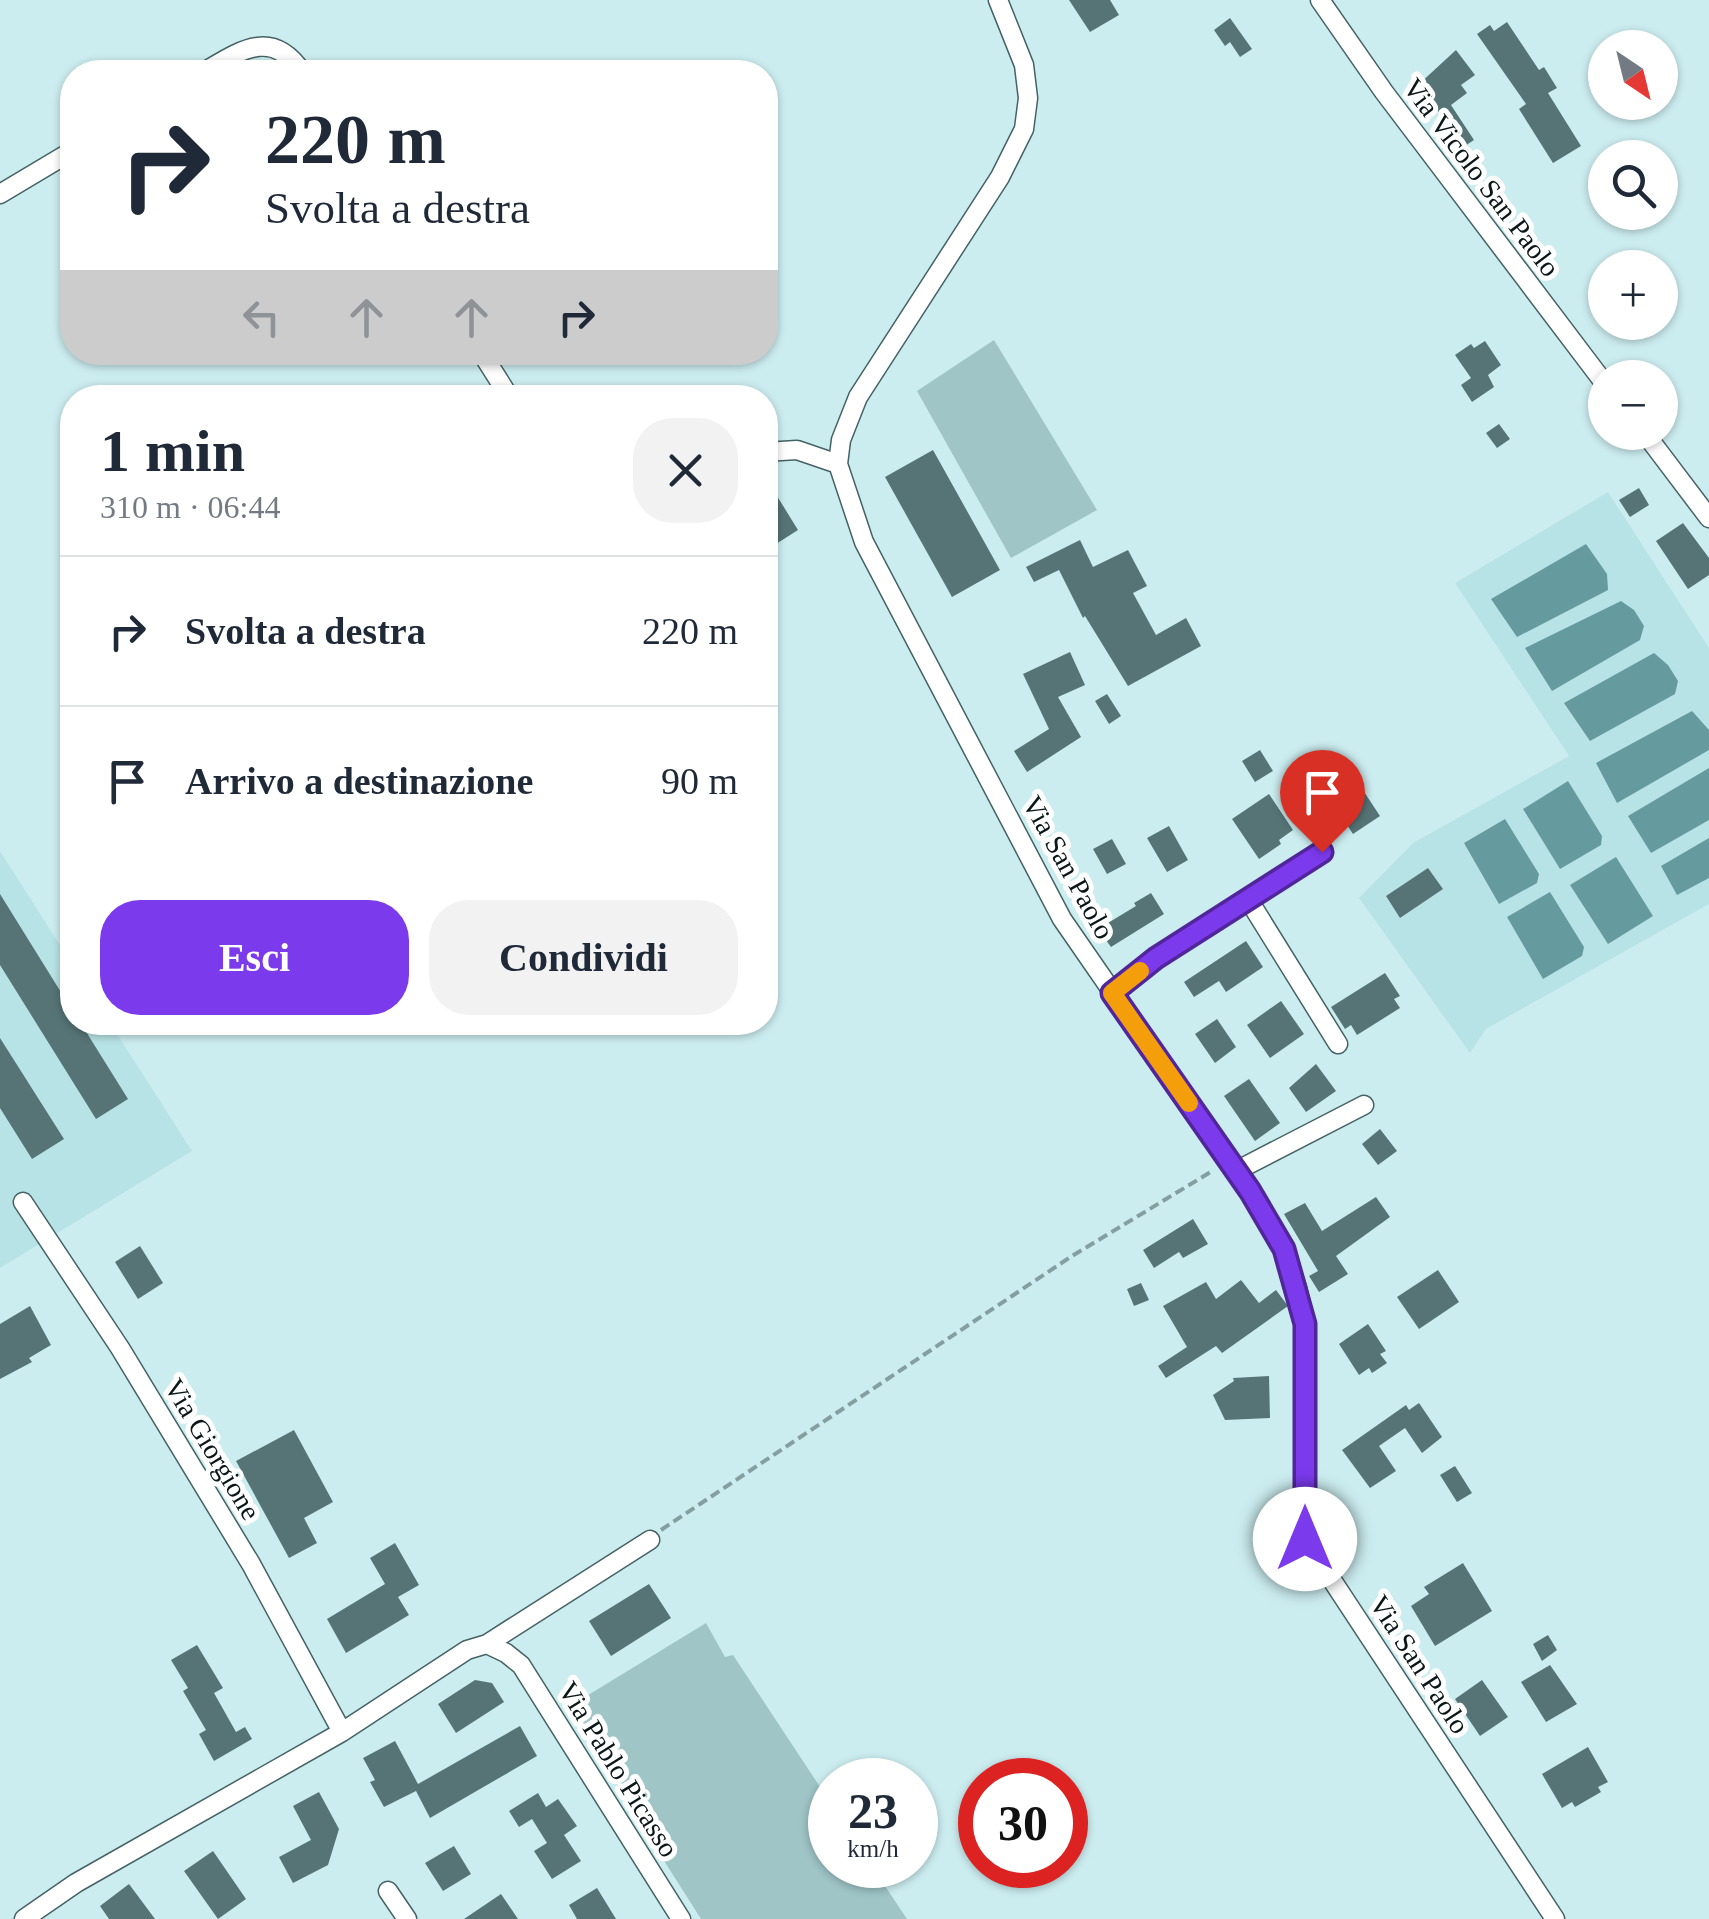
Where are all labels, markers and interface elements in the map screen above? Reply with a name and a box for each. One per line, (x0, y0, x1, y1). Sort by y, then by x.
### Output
north arrow (1588, 30, 1678, 120)
map controls (1588, 30, 1678, 450)
street label: Via Vicolo San Paolo (1397, 72, 1566, 282)
icon: right (100, 100, 230, 230)
text: 220 m (265, 101, 446, 178)
button: search (1588, 140, 1678, 230)
text: Svolta a destra (265, 183, 530, 233)
button: + (1588, 250, 1678, 340)
icon: left (234, 290, 289, 345)
icon: ahead (339, 290, 394, 345)
icon: ahead (444, 290, 499, 345)
icon: right (549, 290, 604, 345)
button: − (1588, 360, 1678, 450)
text: 1 min (100, 418, 245, 484)
button: close (633, 418, 738, 523)
text: 310 m · 06:44 (100, 489, 280, 525)
icon: right (100, 604, 155, 659)
text: Svolta a destra (185, 610, 426, 652)
text: 220 m (642, 610, 738, 652)
pin (1280, 750, 1365, 853)
icon: arrive (100, 754, 155, 809)
text: Arrivo a destinazione (185, 760, 533, 802)
text: 90 m (661, 760, 738, 802)
icon: arrive (1295, 765, 1350, 820)
street label: Via San Paolo (1017, 790, 1121, 944)
button: Esci (100, 900, 409, 1015)
button: Condividi (429, 900, 738, 1015)
street label: Via Giorgione (158, 1373, 267, 1525)
position arrow (1253, 1487, 1357, 1591)
street label: Via San Paolo (1363, 1589, 1476, 1739)
street label: Via Pablo Picasso (552, 1676, 685, 1863)
speed limit sign: 30 (958, 1758, 1088, 1888)
text: 23 (848, 1783, 898, 1839)
text: km/h (847, 1835, 899, 1862)

